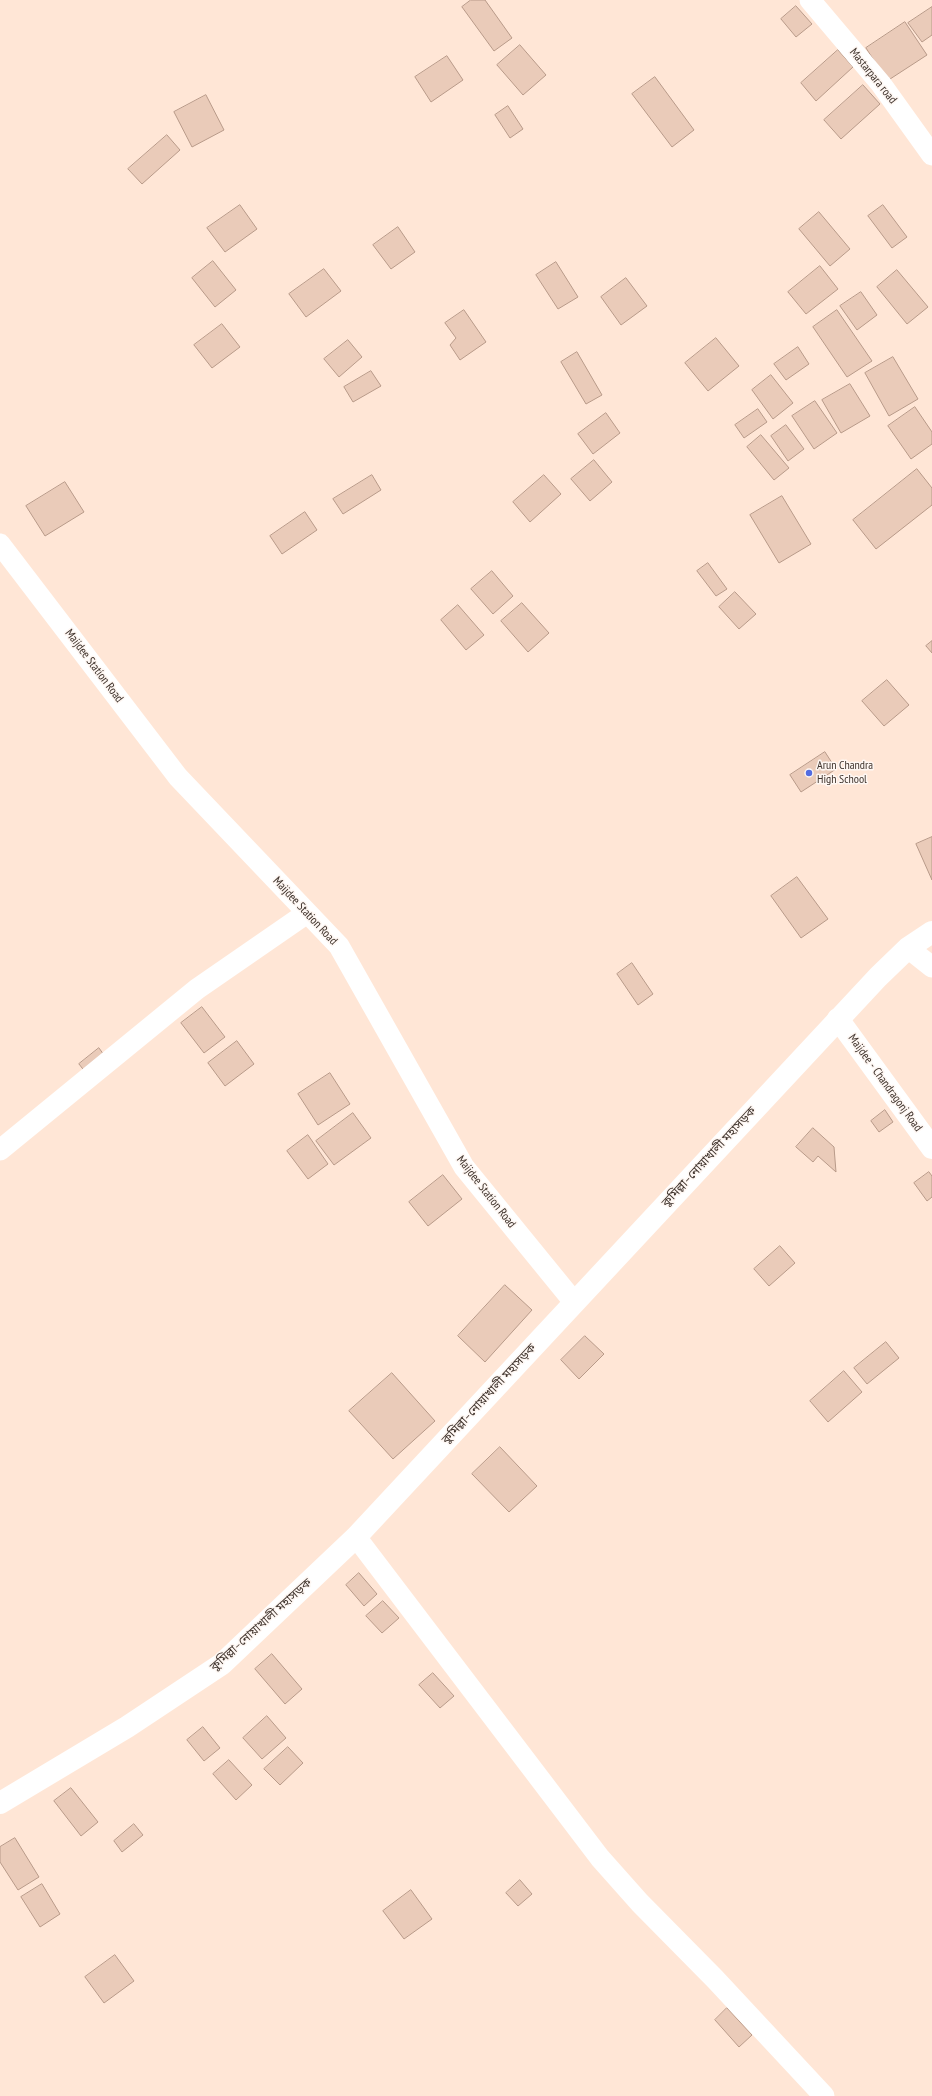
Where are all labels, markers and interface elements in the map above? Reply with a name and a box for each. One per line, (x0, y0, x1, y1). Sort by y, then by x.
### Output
street label: Mastarpara road (846, 45, 900, 107)
street label: Maijdee Station Road (62, 627, 126, 705)
place label: Arun Chandra High School (817, 759, 873, 787)
marker: Arun Chandra High School (804, 768, 814, 778)
street label: Maijdee Station Road (270, 874, 340, 948)
street label: Maijdee - Chandragonj Road (845, 1032, 925, 1134)
street label: কুমিল্লা–নোয়াখালী মহাসড়ক (659, 1104, 759, 1210)
street label: Maijdee Station Road (453, 1153, 519, 1231)
street label: কুমিল্লা–নোয়াখালী মহাসড়ক (439, 1341, 539, 1447)
street label: কুমিল্লা–নোয়াখালী মহাসড়ক (207, 1576, 315, 1674)

